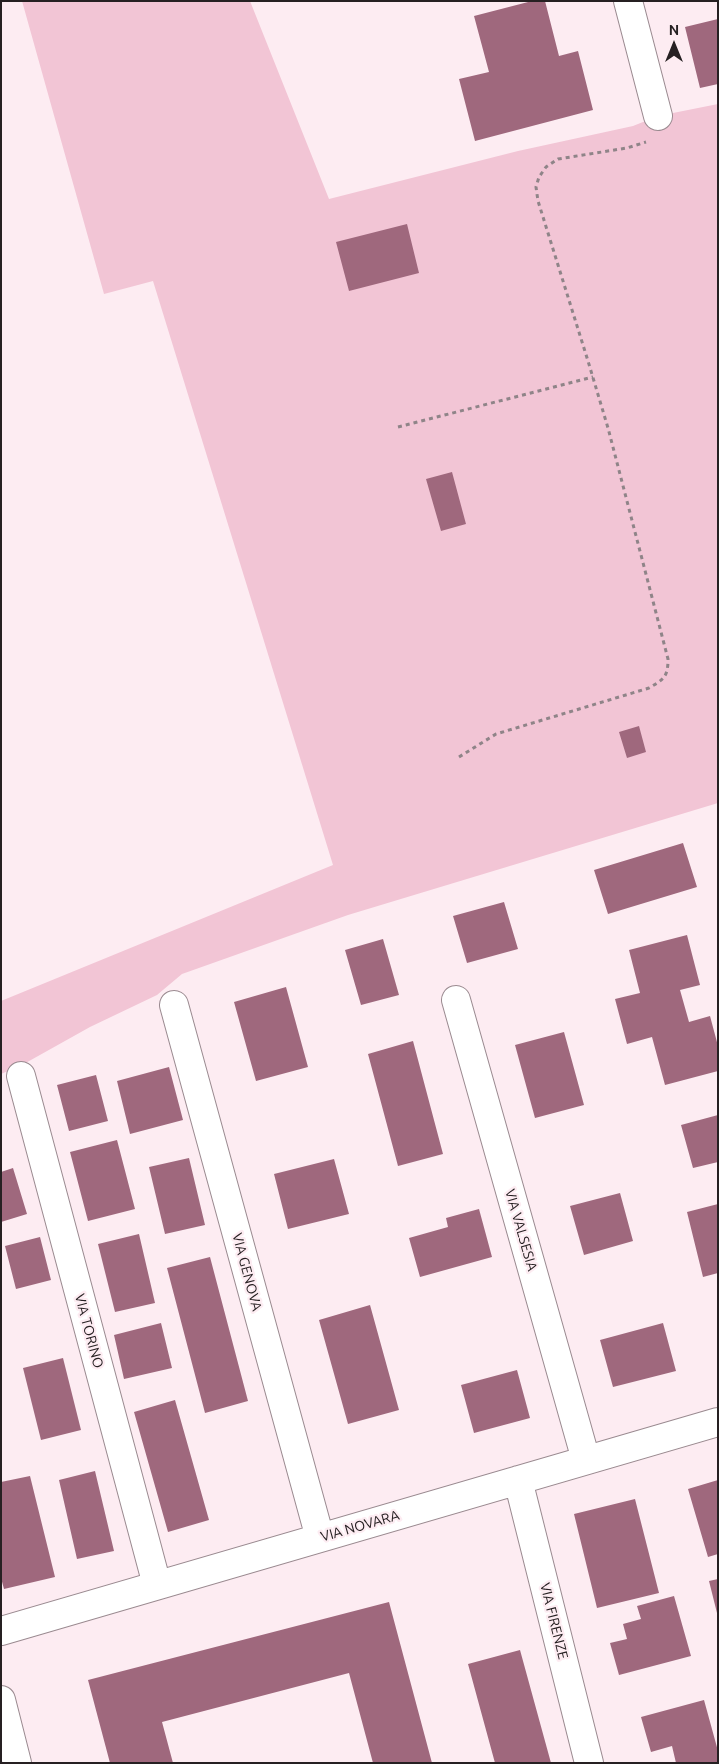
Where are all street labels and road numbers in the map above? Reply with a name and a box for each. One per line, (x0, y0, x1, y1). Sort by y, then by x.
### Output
street label: VIA VALSESIA (501, 1187, 541, 1273)
street label: VIA GENOVA (229, 1231, 265, 1313)
street label: VIA TORINO (71, 1292, 107, 1370)
street label: VIA NOVARA (319, 1507, 401, 1545)
street label: VIA FIRENZE (536, 1581, 572, 1661)

